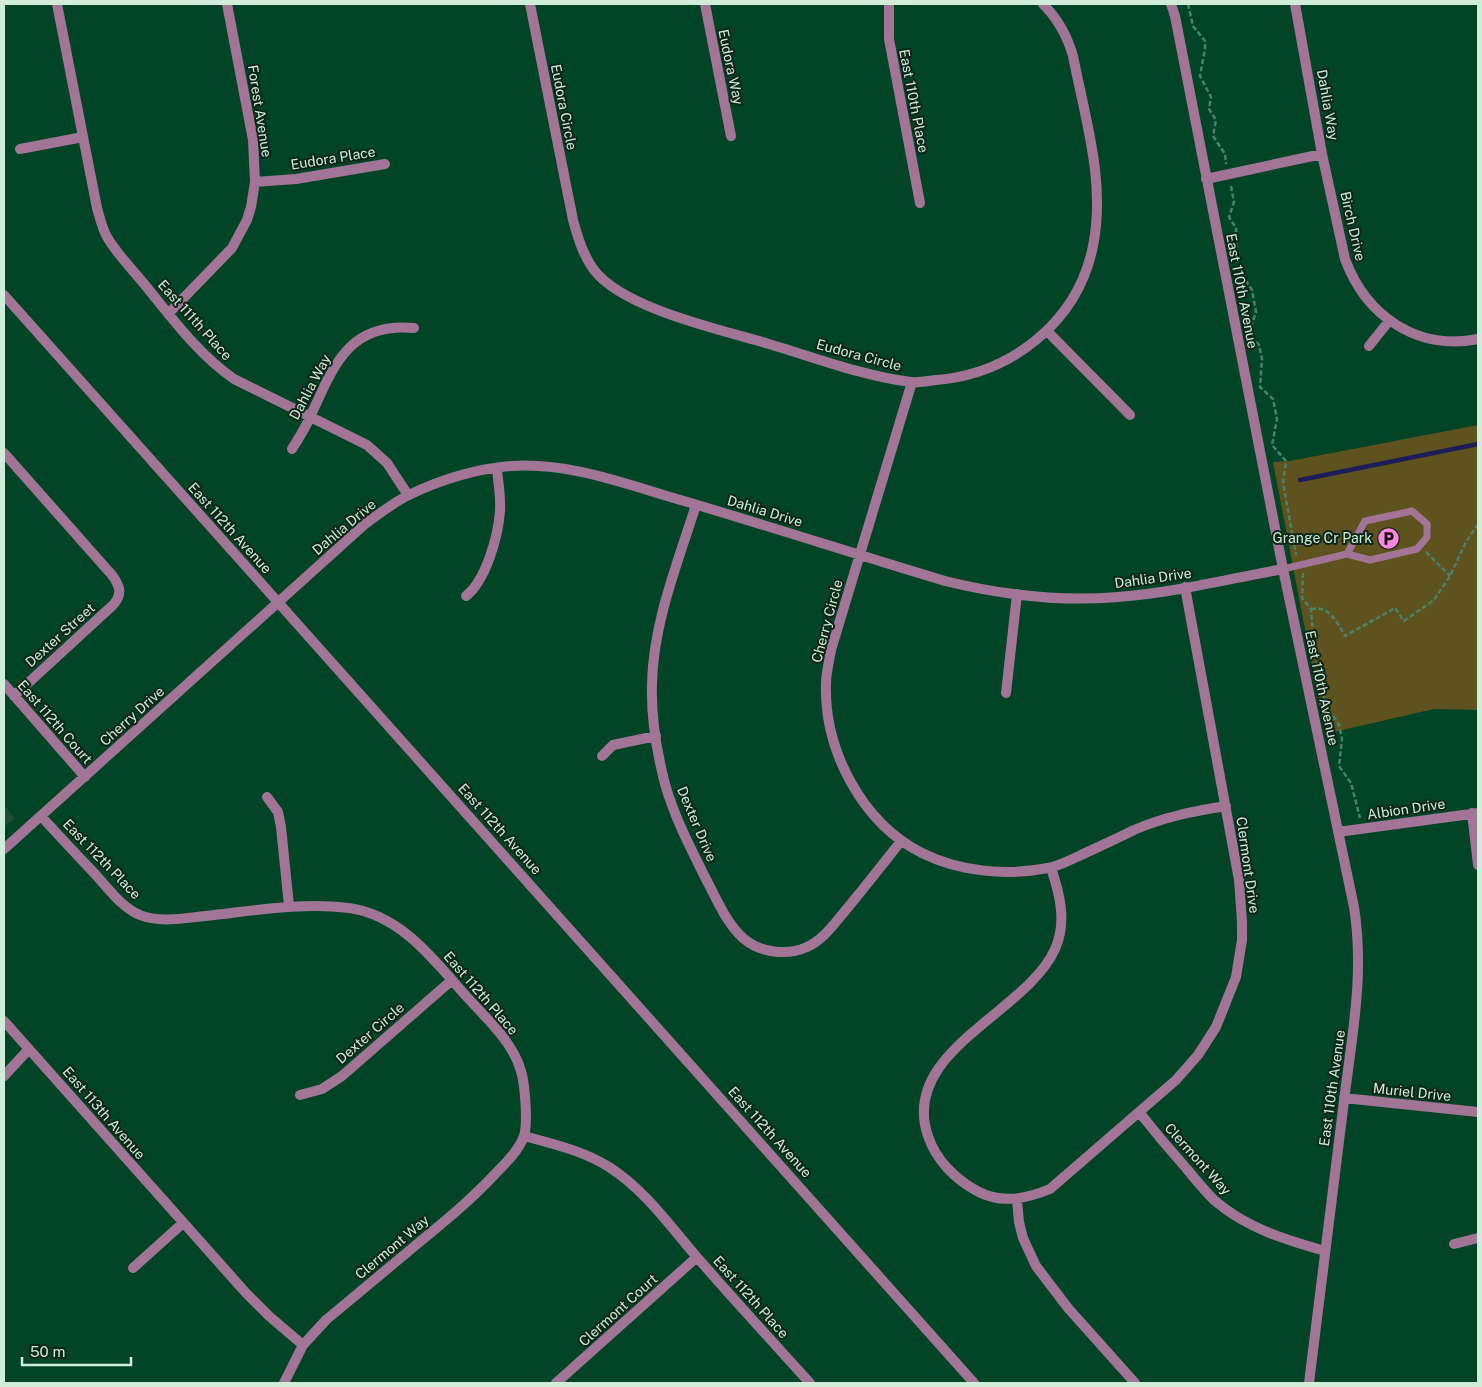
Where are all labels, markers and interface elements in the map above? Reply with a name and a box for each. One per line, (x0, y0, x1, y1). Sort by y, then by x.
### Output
street label: Eudora Way (715, 28, 747, 107)
street label: East 110th Place (896, 48, 932, 154)
street label: Eudora Circle (548, 63, 580, 151)
street label: Forest Avenue (245, 64, 275, 158)
street label: Dahlia Way (1314, 68, 1342, 142)
street label: Eudora Place (289, 143, 377, 173)
street label: Birch Drive (1337, 190, 1369, 262)
street label: East 110th Avenue (1223, 232, 1261, 350)
street label: East 111th Place (155, 277, 235, 363)
street label: Eudora Circle (815, 336, 903, 374)
street label: Dahlia Way (286, 351, 334, 422)
street label: East 112th Avenue (185, 479, 275, 577)
street label: Dahlia Drive (725, 492, 805, 530)
street label: Dahlia Drive (309, 496, 379, 558)
parking icon: Grange Cr Park (1376, 526, 1400, 550)
place label: Grange Cr Park (1273, 530, 1372, 546)
street label: Dahlia Drive (1113, 565, 1193, 591)
street label: Cherry Circle (808, 578, 846, 664)
street label: Dexter Street (22, 600, 98, 670)
street label: East 110th Avenue (1302, 629, 1342, 747)
street label: East 112th Court (14, 677, 96, 767)
street label: Cherry Drive (97, 683, 168, 749)
street label: East 112th Avenue (455, 780, 545, 878)
street label: Dexter Drive (674, 784, 720, 864)
street label: Albion Drive (1366, 796, 1446, 822)
street label: East 112th Place (60, 816, 144, 902)
street label: Clermont Drive (1233, 816, 1263, 914)
street label: East 112th Place (441, 948, 522, 1038)
street label: Dexter Circle (333, 999, 407, 1067)
street label: East 110th Avenue (1316, 1029, 1348, 1147)
street label: East 113th Avenue (59, 1064, 149, 1163)
street label: Muriel Drive (1372, 1080, 1452, 1104)
street label: East 112th Avenue (725, 1083, 815, 1181)
street label: Clermont Way (1162, 1120, 1235, 1199)
street label: Clermont Way (352, 1211, 432, 1282)
street label: East 112th Place (710, 1253, 792, 1341)
street label: Clermont Court (575, 1271, 661, 1349)
scale bar (22, 1334, 131, 1366)
text: 50 m (30, 1343, 65, 1360)

